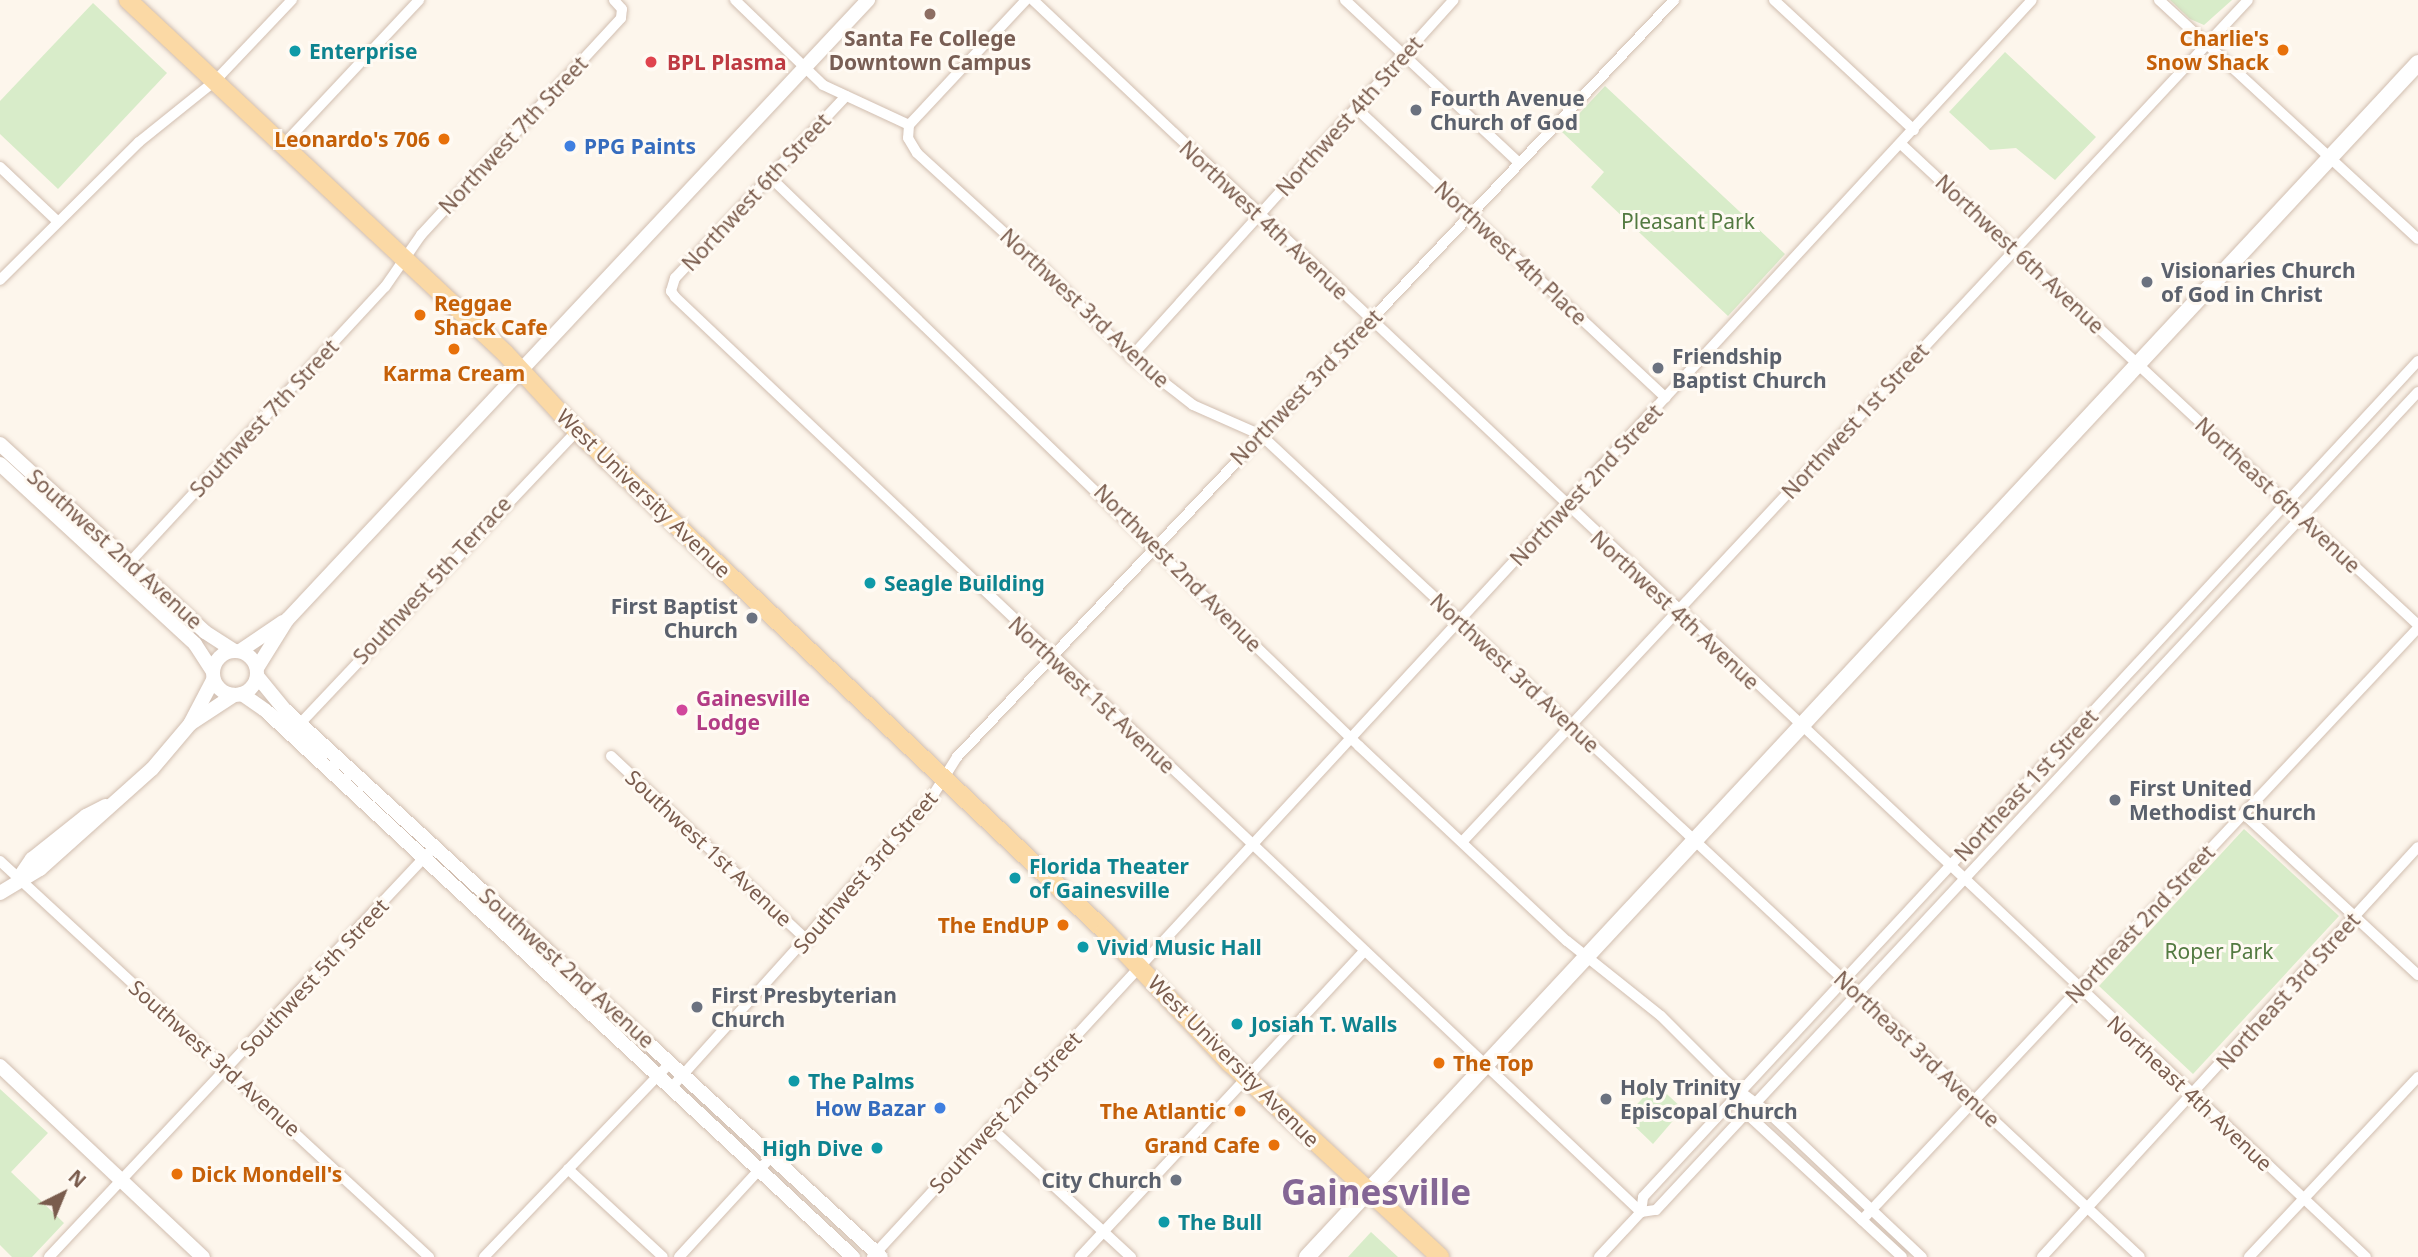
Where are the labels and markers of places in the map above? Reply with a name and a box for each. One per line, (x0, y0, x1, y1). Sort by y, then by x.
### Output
marker: Santa Fe College Downtown Campus (922, 6, 938, 22)
place label: Santa Fe College Downtown Campus (829, 25, 1031, 75)
place label: Charlie's Snow Shack (2146, 25, 2269, 75)
place label: Enterprise (309, 38, 417, 64)
marker: Charlie's Snow Shack (2275, 42, 2291, 58)
marker: Enterprise (287, 43, 303, 59)
place label: BPL Plasma (667, 49, 787, 75)
marker: BPL Plasma (641, 52, 661, 72)
place label: Fourth Avenue Church of God (1430, 85, 1585, 135)
marker: Fourth Avenue Church of God (1408, 102, 1424, 118)
place label: Leonardo's 706 (274, 126, 430, 152)
marker: Leonardo's 706 (436, 131, 452, 147)
place label: PPG Paints (584, 133, 696, 159)
marker: PPG Paints (562, 138, 578, 154)
place label: Visionaries Church of God in Christ (2161, 257, 2356, 307)
marker: Visionaries Church of God in Christ (2139, 274, 2155, 290)
place label: Reggae Shack Cafe (434, 290, 548, 340)
marker: Reggae Shack Cafe (412, 307, 428, 323)
marker: Karma Cream (446, 341, 462, 357)
place label: Friendship Baptist Church (1672, 343, 1827, 393)
place label: Karma Cream (383, 360, 525, 386)
marker: Friendship Baptist Church (1650, 360, 1666, 376)
place label: Seagle Building (884, 570, 1045, 596)
marker: Seagle Building (862, 575, 878, 591)
place label: First Baptist Church (611, 593, 738, 643)
marker: First Baptist Church (744, 610, 760, 626)
place label: Gainesville Lodge (696, 685, 810, 735)
marker: Gainesville Lodge (674, 702, 690, 718)
place label: First United Methodist Church (2129, 775, 2316, 825)
marker: First United Methodist Church (2107, 792, 2123, 808)
place label: Florida Theater of Gainesville (1029, 853, 1189, 903)
marker: Florida Theater of Gainesville (1007, 870, 1023, 886)
place label: The EndUP (938, 912, 1049, 938)
marker: The EndUP (1055, 917, 1071, 933)
place label: Vivid Music Hall (1097, 934, 1262, 960)
marker: Vivid Music Hall (1075, 939, 1091, 955)
place label: First Presbyterian Church (711, 982, 897, 1032)
marker: First Presbyterian Church (689, 999, 705, 1015)
place label: Josiah T. Walls (1251, 1011, 1397, 1037)
marker: Josiah T. Walls (1229, 1016, 1245, 1032)
place label: The Top (1453, 1050, 1534, 1076)
marker: The Top (1431, 1055, 1447, 1071)
place label: The Palms (808, 1068, 915, 1094)
marker: The Palms (786, 1073, 802, 1089)
place label: Holy Trinity Episcopal Church (1620, 1074, 1798, 1124)
marker: Holy Trinity Episcopal Church (1598, 1091, 1614, 1107)
place label: How Bazar (815, 1095, 926, 1121)
place label: The Atlantic (1100, 1098, 1226, 1124)
marker: How Bazar (932, 1100, 948, 1116)
marker: The Atlantic (1232, 1103, 1248, 1119)
place label: Grand Cafe (1144, 1132, 1260, 1158)
place label: High Dive (762, 1135, 863, 1161)
marker: Grand Cafe (1266, 1137, 1282, 1153)
marker: High Dive (869, 1140, 885, 1156)
place label: Dick Mondell's (191, 1161, 342, 1187)
marker: Dick Mondell's (169, 1166, 185, 1182)
place label: City Church (1041, 1167, 1162, 1193)
marker: City Church (1168, 1172, 1184, 1188)
place label: The Bull (1178, 1209, 1262, 1235)
marker: The Bull (1156, 1214, 1172, 1230)

